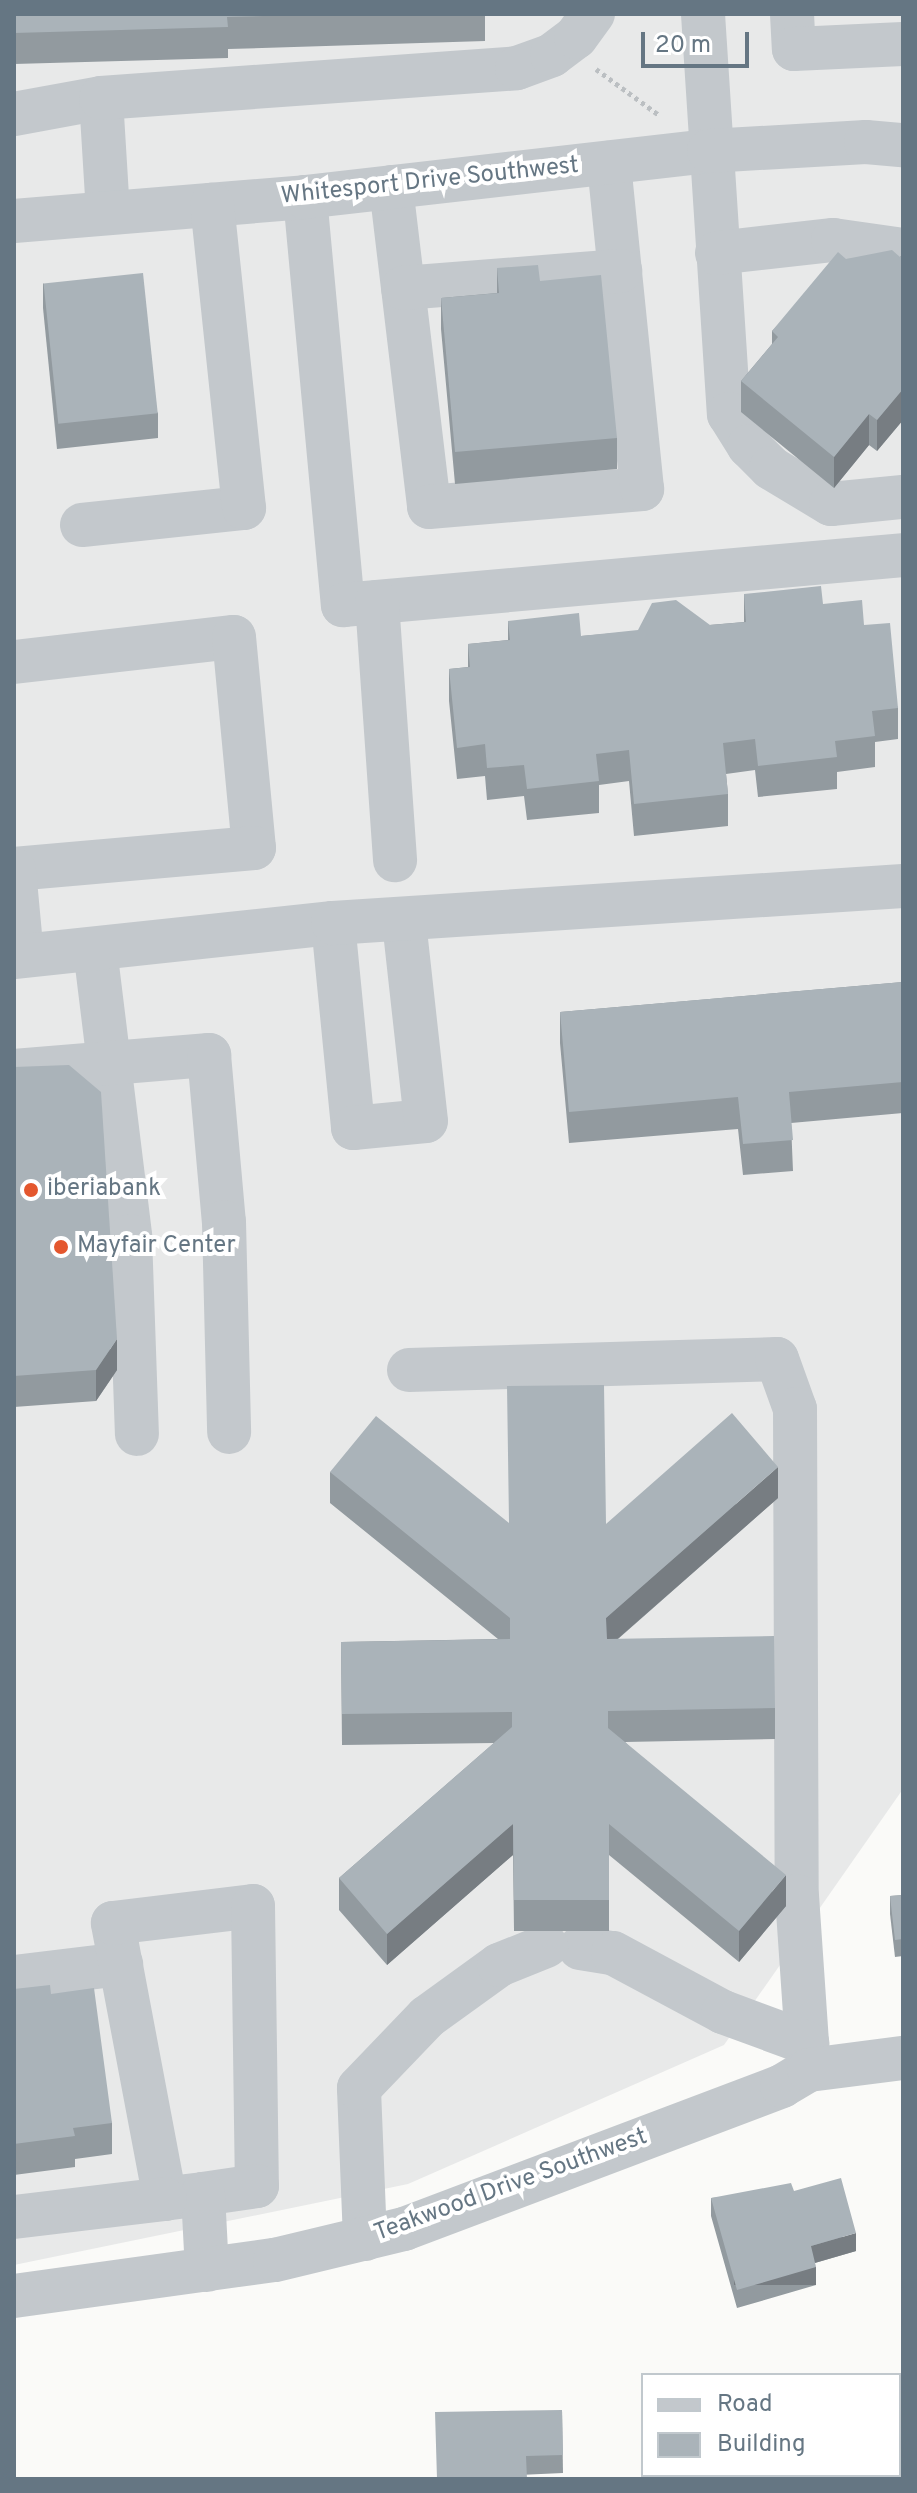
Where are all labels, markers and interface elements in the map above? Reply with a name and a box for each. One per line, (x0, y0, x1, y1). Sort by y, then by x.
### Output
scale bar (645, 16, 753, 66)
text: 20 m (655, 31, 711, 61)
street label: Whitesport Drive Southwest (280, 152, 580, 212)
place label: iberiabank (47, 1176, 161, 1204)
marker: iberiabank (22, 1181, 40, 1199)
place label: Mayfair Center (77, 1233, 236, 1261)
marker: Mayfair Center (52, 1238, 70, 1256)
street label: Teakwood Drive Southwest (371, 2123, 651, 2249)
legend (641, 2373, 901, 2477)
text: Road (717, 2390, 773, 2420)
text: Building (717, 2430, 806, 2460)

